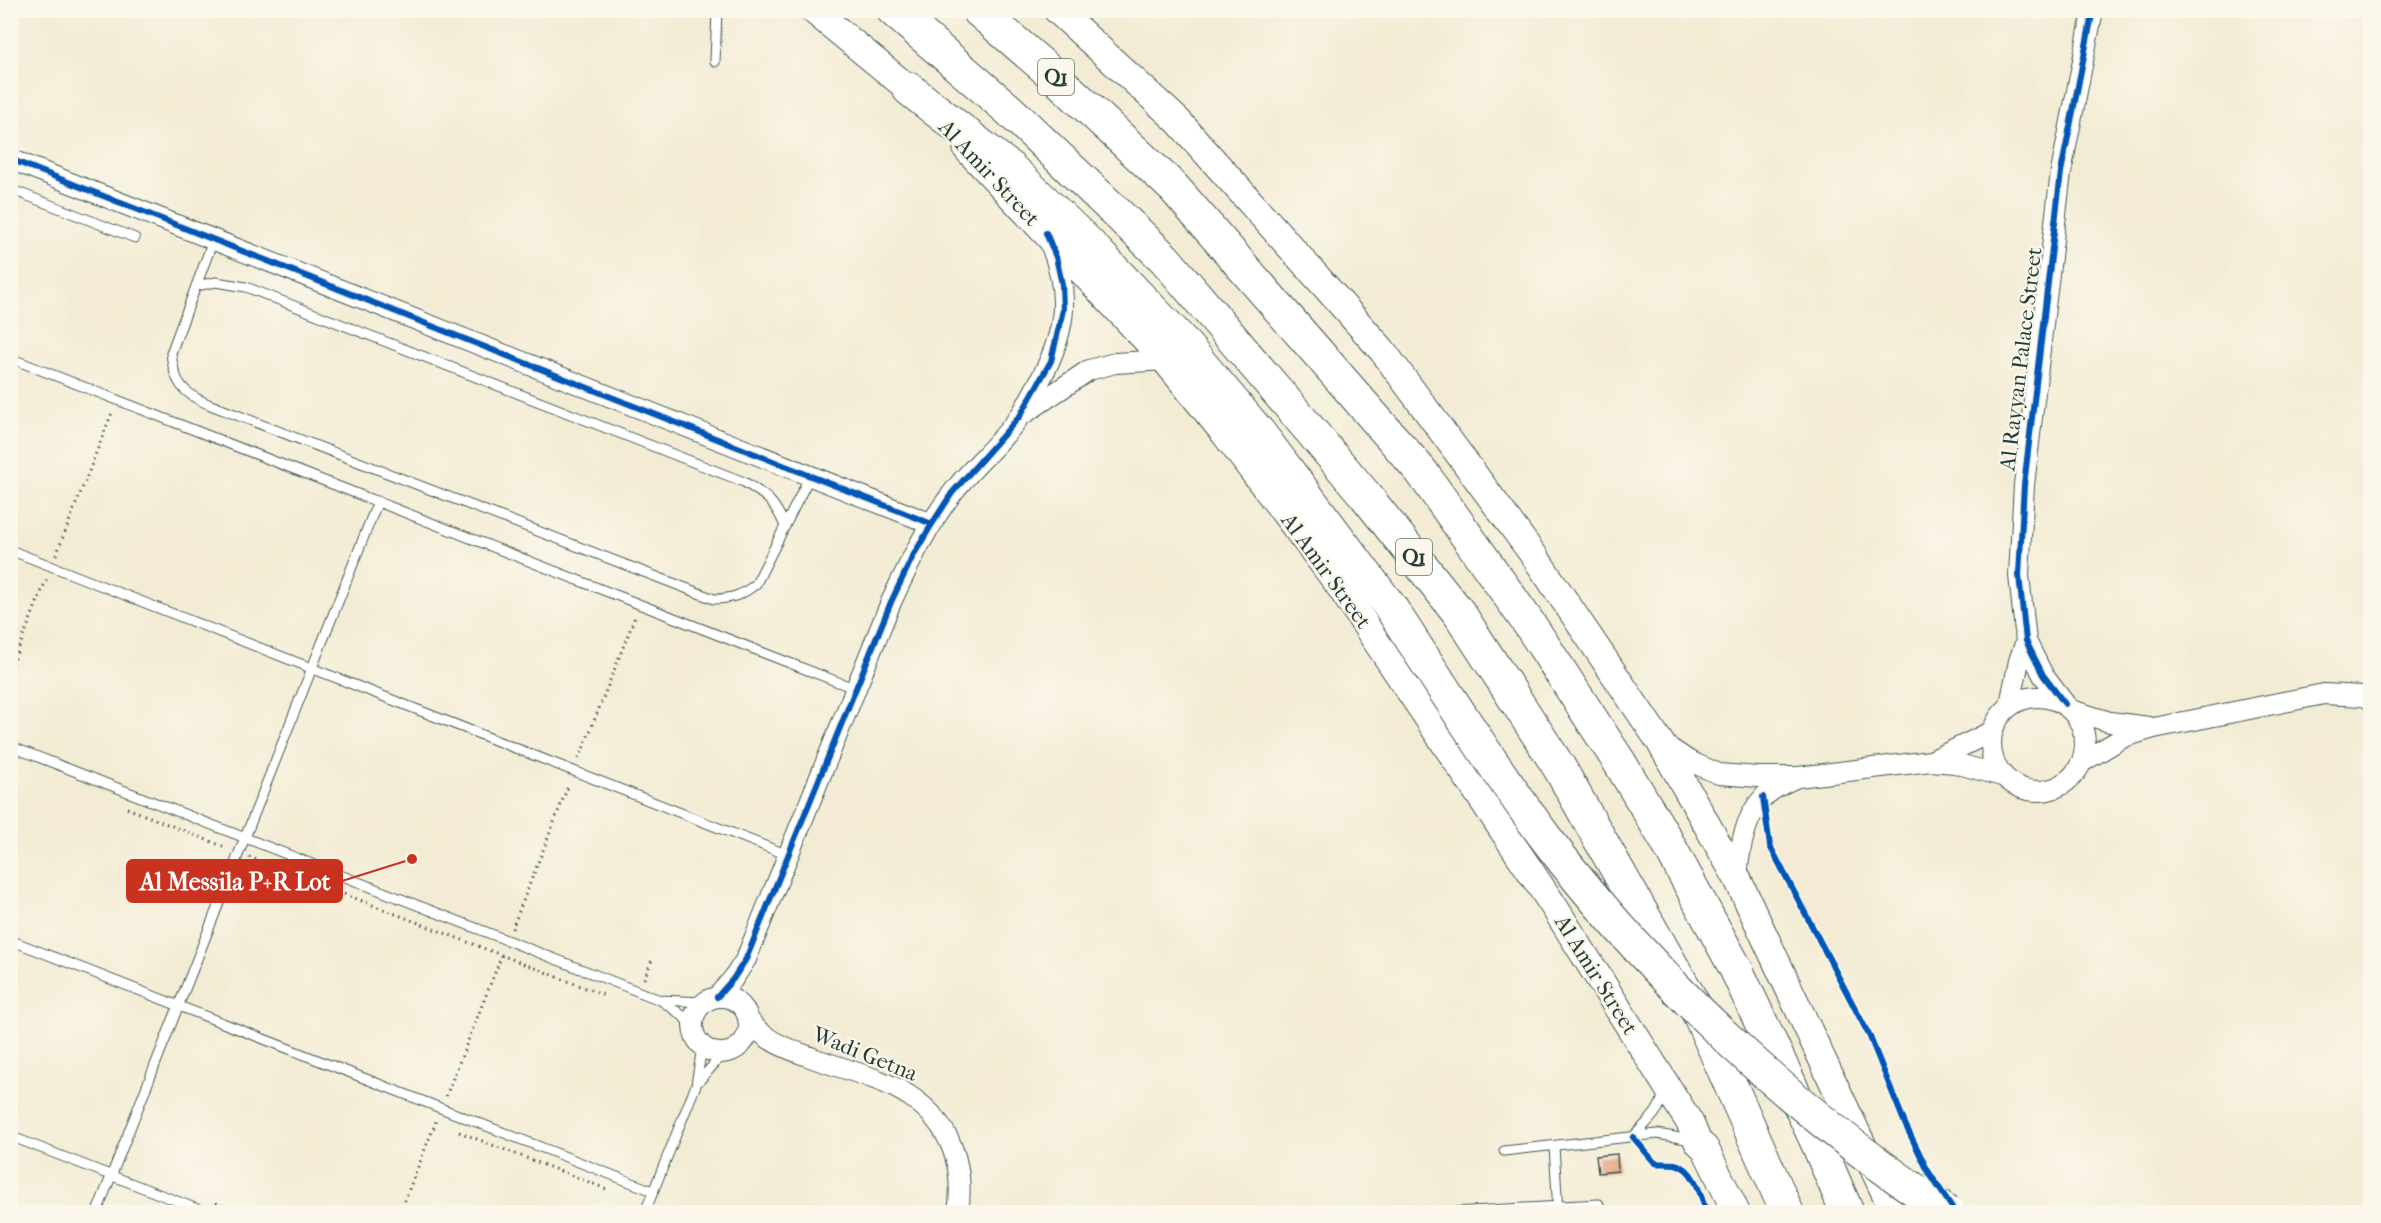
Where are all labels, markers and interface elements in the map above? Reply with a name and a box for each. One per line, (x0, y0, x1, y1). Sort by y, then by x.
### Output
road number: Q1 (1038, 59, 1074, 95)
street label: Al Amir Street (932, 114, 1045, 232)
street label: Al Rayyan Palace Street (1994, 246, 2048, 473)
street label: Al Amir Street (1275, 507, 1377, 634)
road number: Q1 (1396, 539, 1432, 575)
callout: Al Messila P+R Lot (127, 860, 342, 902)
text: Al Messila P+R Lot (138, 868, 331, 896)
street label: Al Amir Street (1548, 909, 1643, 1040)
street label: Wadi Getna (808, 1021, 922, 1087)

